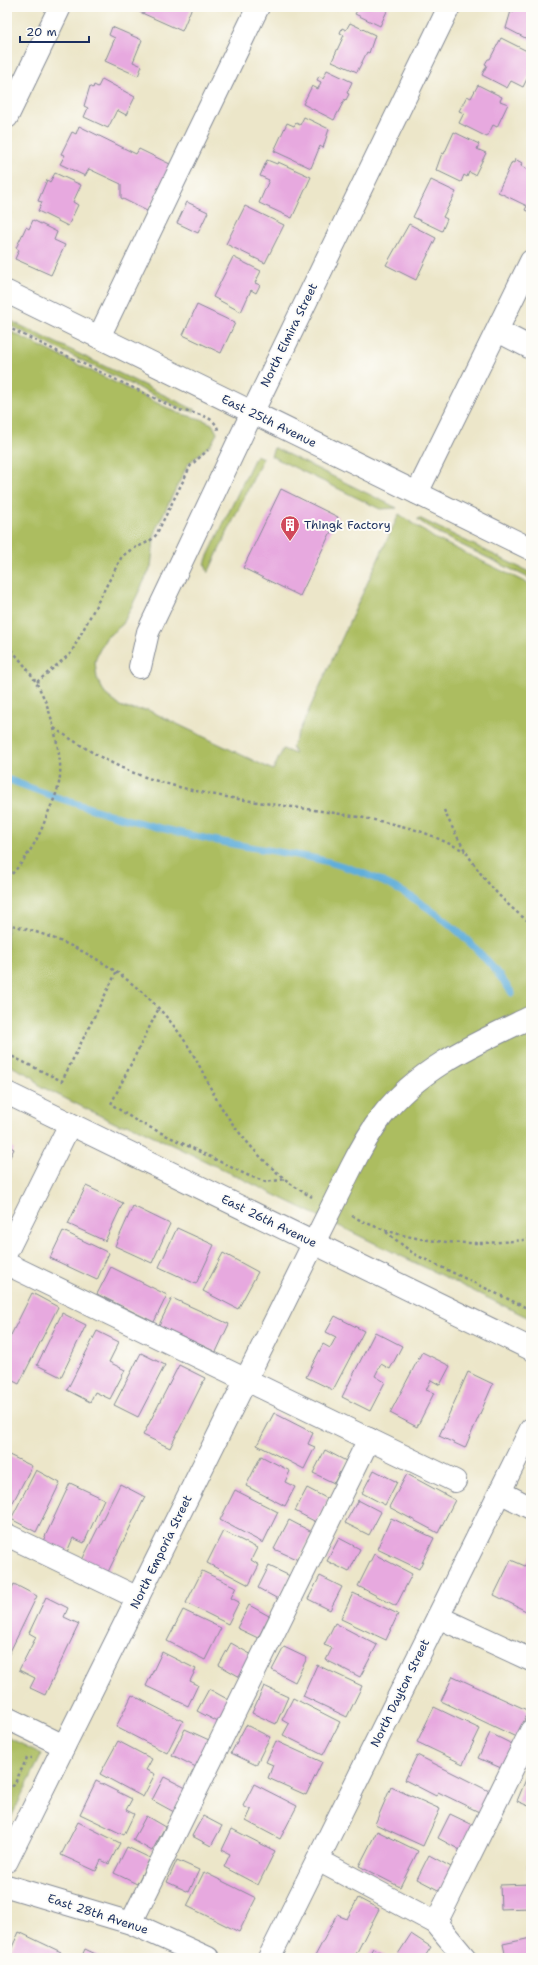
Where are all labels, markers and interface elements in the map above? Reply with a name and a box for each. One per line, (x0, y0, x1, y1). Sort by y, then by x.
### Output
scale bar (20, 18, 89, 44)
text: 20 m (26, 24, 57, 40)
street label: North Elmira Street (257, 280, 321, 390)
street label: East 25th Avenue (219, 391, 320, 451)
building icon: Thingk Factory (279, 514, 301, 542)
place label: Thingk Factory (304, 517, 391, 533)
street label: East 26th Avenue (218, 1191, 320, 1251)
street label: North Emporia Street (126, 1492, 196, 1612)
street label: North Dayton Street (367, 1636, 433, 1750)
street label: East 28th Avenue (46, 1890, 151, 1938)

